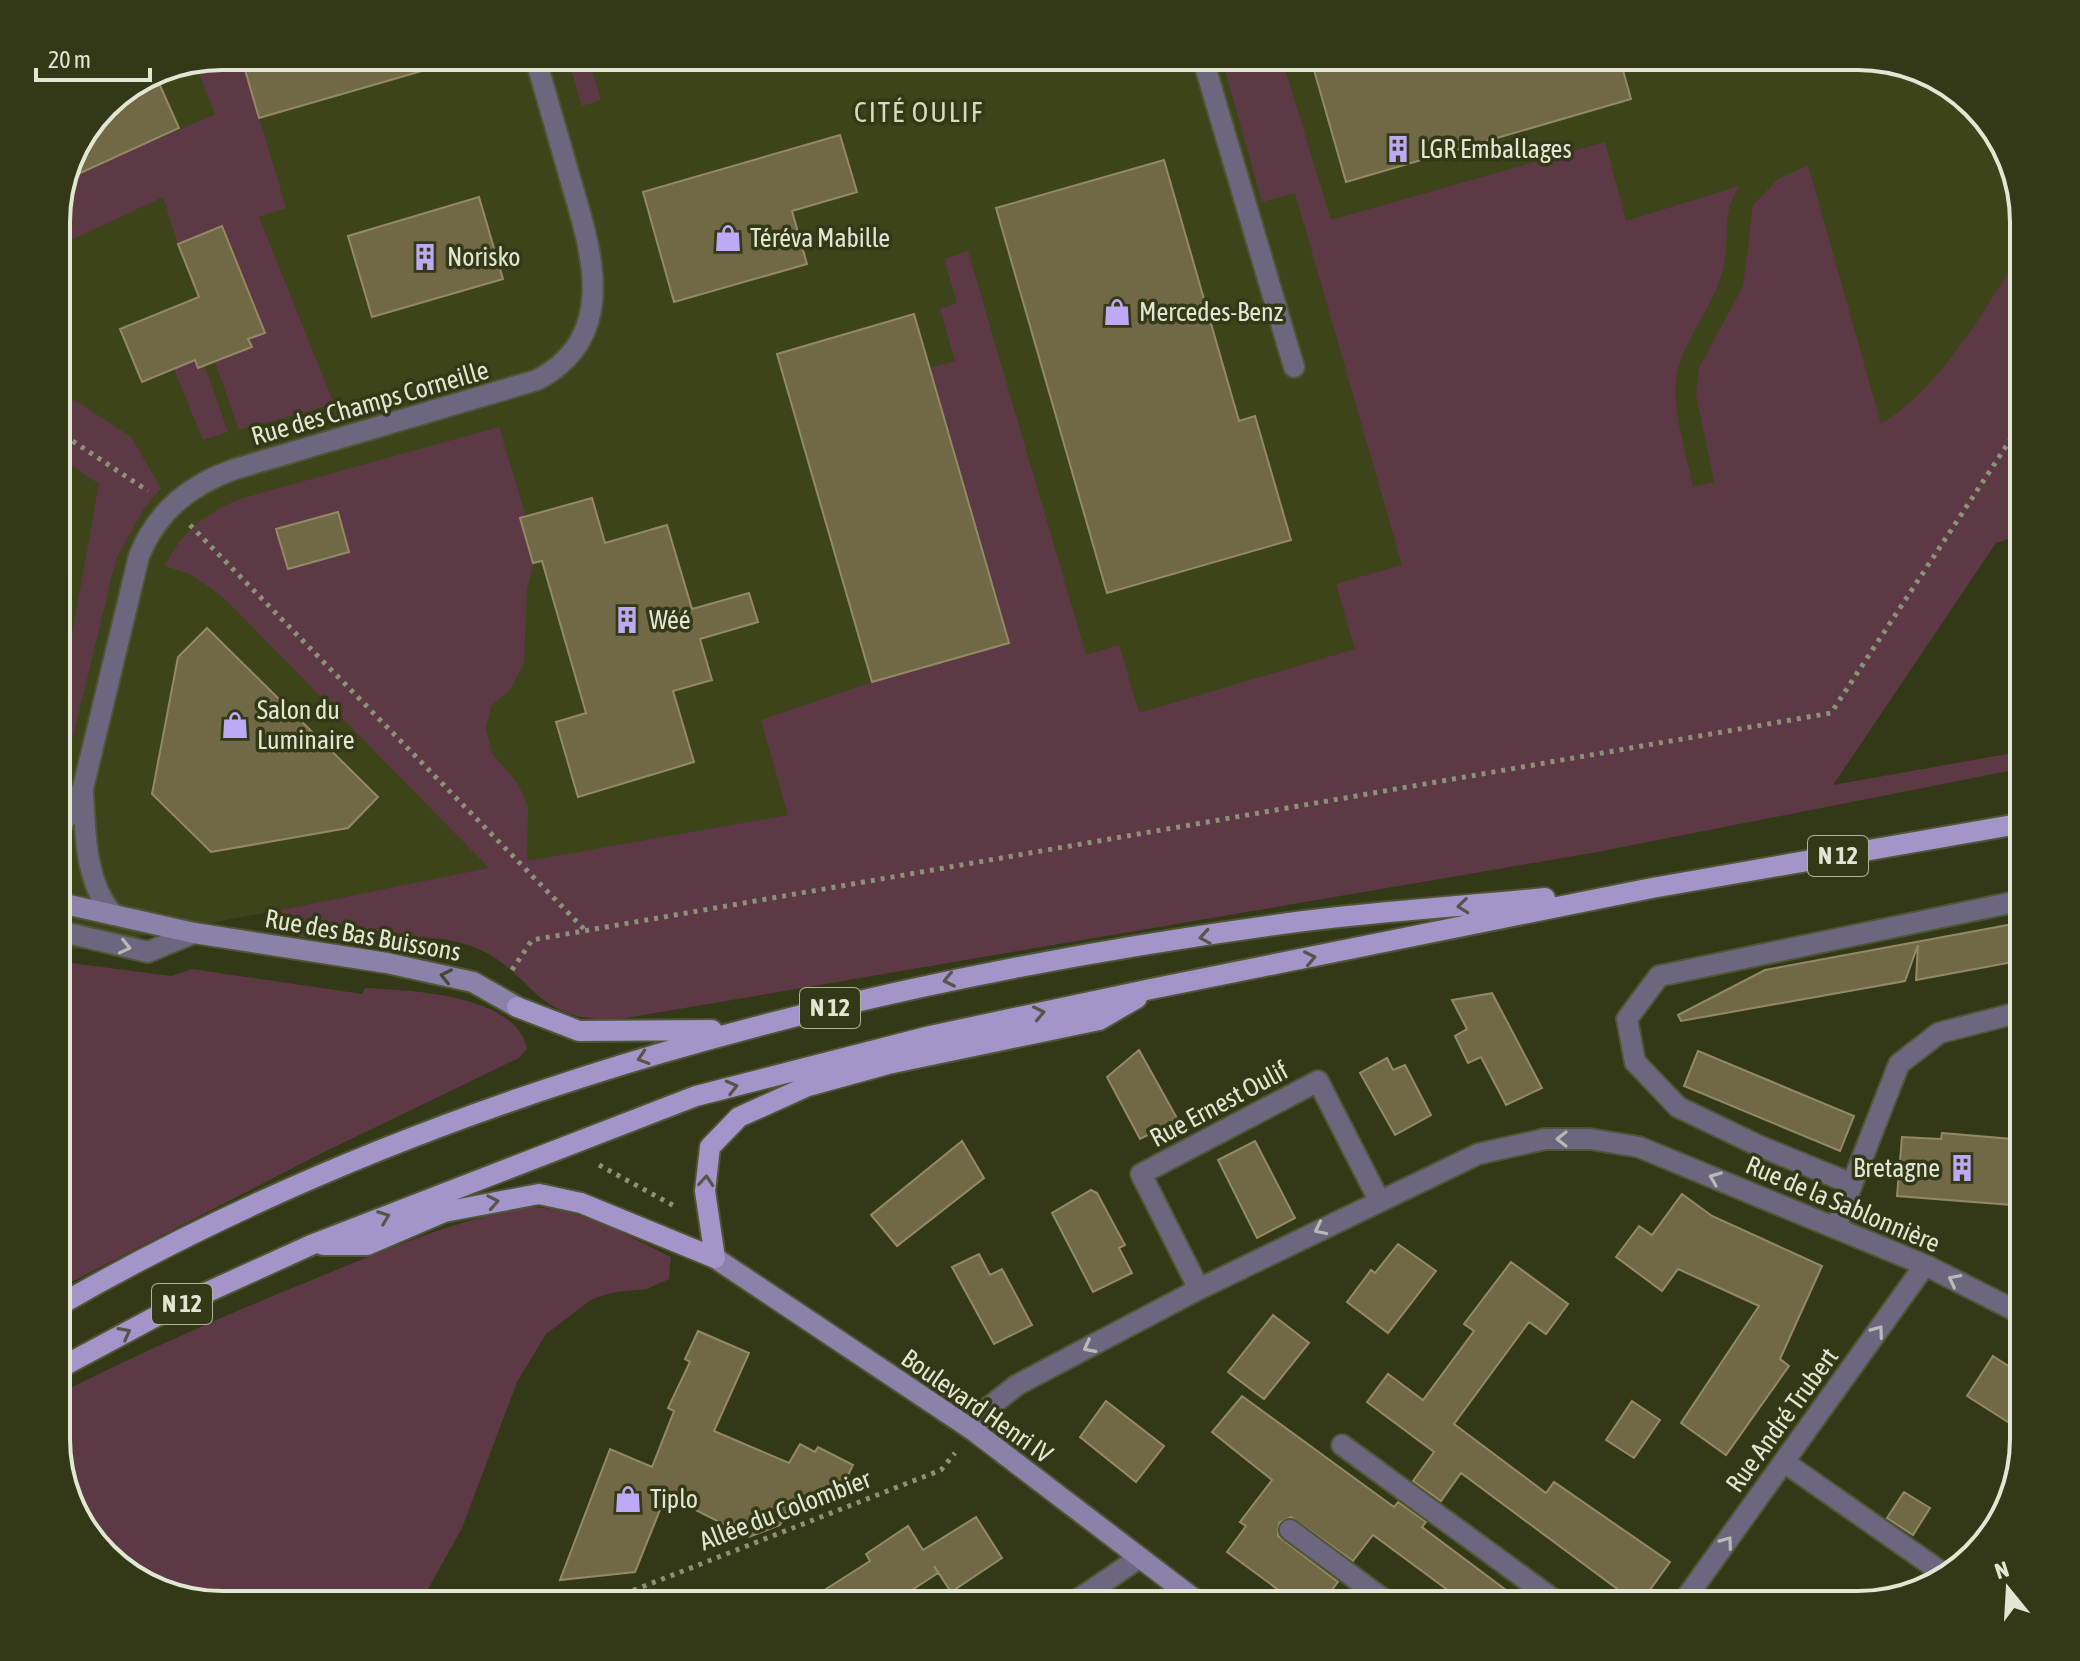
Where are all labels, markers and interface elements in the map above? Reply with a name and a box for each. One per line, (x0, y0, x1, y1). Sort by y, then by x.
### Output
scale bar (36, 32, 150, 82)
text: 20 m (48, 46, 91, 73)
district label: CITÉ OULIF (854, 96, 984, 128)
building icon: LGR Emballages (1383, 134, 1413, 164)
place label: LGR Emballages (1420, 134, 1572, 164)
shop icon: Téréva Mabille (713, 223, 743, 253)
place label: Téréva Mabille (750, 223, 890, 253)
building icon: Norisko (410, 242, 440, 272)
place label: Norisko (447, 242, 521, 272)
shop icon: Mercedes-Benz (1102, 297, 1132, 327)
place label: Mercedes-Benz (1139, 297, 1283, 327)
street label: Rue des Champs Corneille (248, 355, 492, 451)
building icon: Wéé (612, 605, 642, 635)
place label: Wéé (649, 605, 691, 635)
place label: Salon du Luminaire (257, 695, 354, 755)
shop icon: Salon du Luminaire (220, 710, 250, 740)
road number: N 12 (1808, 836, 1868, 876)
one-way arrow (1456, 897, 1469, 914)
street label: Rue des Bas Buissons (263, 903, 463, 967)
one-way arrow (1199, 928, 1212, 945)
one-way arrow (118, 937, 131, 954)
one-way arrow (1303, 950, 1317, 967)
one-way arrow (440, 968, 454, 985)
one-way arrow (943, 971, 956, 988)
road number: N 12 (800, 988, 860, 1028)
one-way arrow (1032, 1005, 1045, 1022)
one-way arrow (637, 1049, 651, 1065)
street label: Rue Ernest Oulif (1145, 1055, 1293, 1153)
one-way arrow (724, 1079, 738, 1096)
one-way arrow (1555, 1130, 1568, 1148)
street label: Rue de la Sablonnière (1741, 1150, 1945, 1258)
place label: Bretagne (1853, 1153, 1940, 1183)
building icon: Bretagne (1947, 1153, 1977, 1183)
one-way arrow (1709, 1171, 1723, 1188)
one-way arrow (697, 1174, 714, 1187)
one-way arrow (487, 1195, 500, 1212)
one-way arrow (376, 1210, 390, 1227)
one-way arrow (1314, 1219, 1329, 1235)
one-way arrow (1948, 1274, 1963, 1289)
road number: N 12 (152, 1284, 212, 1324)
one-way arrow (1869, 1325, 1883, 1339)
one-way arrow (117, 1328, 131, 1343)
one-way arrow (1082, 1338, 1097, 1353)
street label: Rue André Trubert (1720, 1342, 1844, 1498)
street label: Boulevard Henri IV (896, 1343, 1059, 1469)
street label: Allée du Colombier (695, 1463, 875, 1556)
shop icon: Tiplo (613, 1484, 643, 1514)
place label: Tiplo (650, 1484, 698, 1514)
one-way arrow (1717, 1536, 1731, 1550)
north arrow (1968, 1549, 2048, 1629)
text: N (1992, 1556, 2012, 1584)

